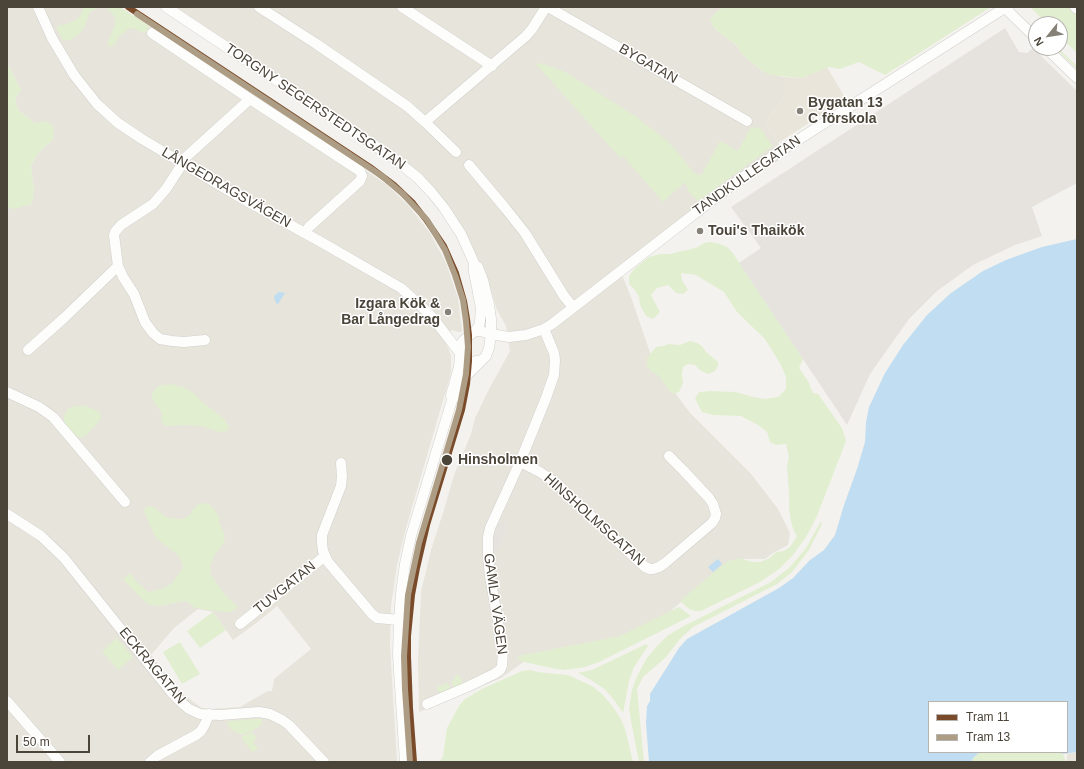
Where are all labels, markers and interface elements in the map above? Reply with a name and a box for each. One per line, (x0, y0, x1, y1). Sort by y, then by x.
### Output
north arrow (1028, 16, 1068, 56)
text: N (1031, 35, 1046, 48)
street label: TORGNY SEGERSTEDTSGATAN (222, 40, 408, 174)
street label: BYGATAN (616, 41, 680, 87)
place label: Bygatan 13 C förskola (808, 95, 883, 128)
marker: Bygatan 13 C förskola (795, 106, 805, 116)
street label: TANDKULLEGATAN (690, 133, 804, 219)
street label: LÅNGEDRAGSVÄGEN (158, 144, 294, 232)
place label: Toui's Thaikök (708, 223, 804, 239)
marker: Toui's Thaikök (695, 226, 705, 236)
place label: Izgara Kök & Bar Långedrag (341, 296, 440, 328)
marker: Izgara Kök & Bar Långedrag (443, 307, 453, 317)
place label: Hinsholmen (458, 452, 538, 468)
marker: Hinsholmen (440, 453, 454, 467)
street label: HINSHOLMSGATAN (540, 470, 648, 570)
street label: GAMLA VÄGEN (480, 552, 510, 656)
street label: TUVGATAN (251, 558, 319, 618)
street label: ECKRAGATAN (115, 624, 189, 708)
legend (928, 701, 1068, 753)
text: Tram 11 (966, 710, 1009, 724)
scale bar (18, 727, 92, 753)
text: Tram 13 (966, 730, 1010, 744)
text: 50 m (23, 735, 50, 749)

